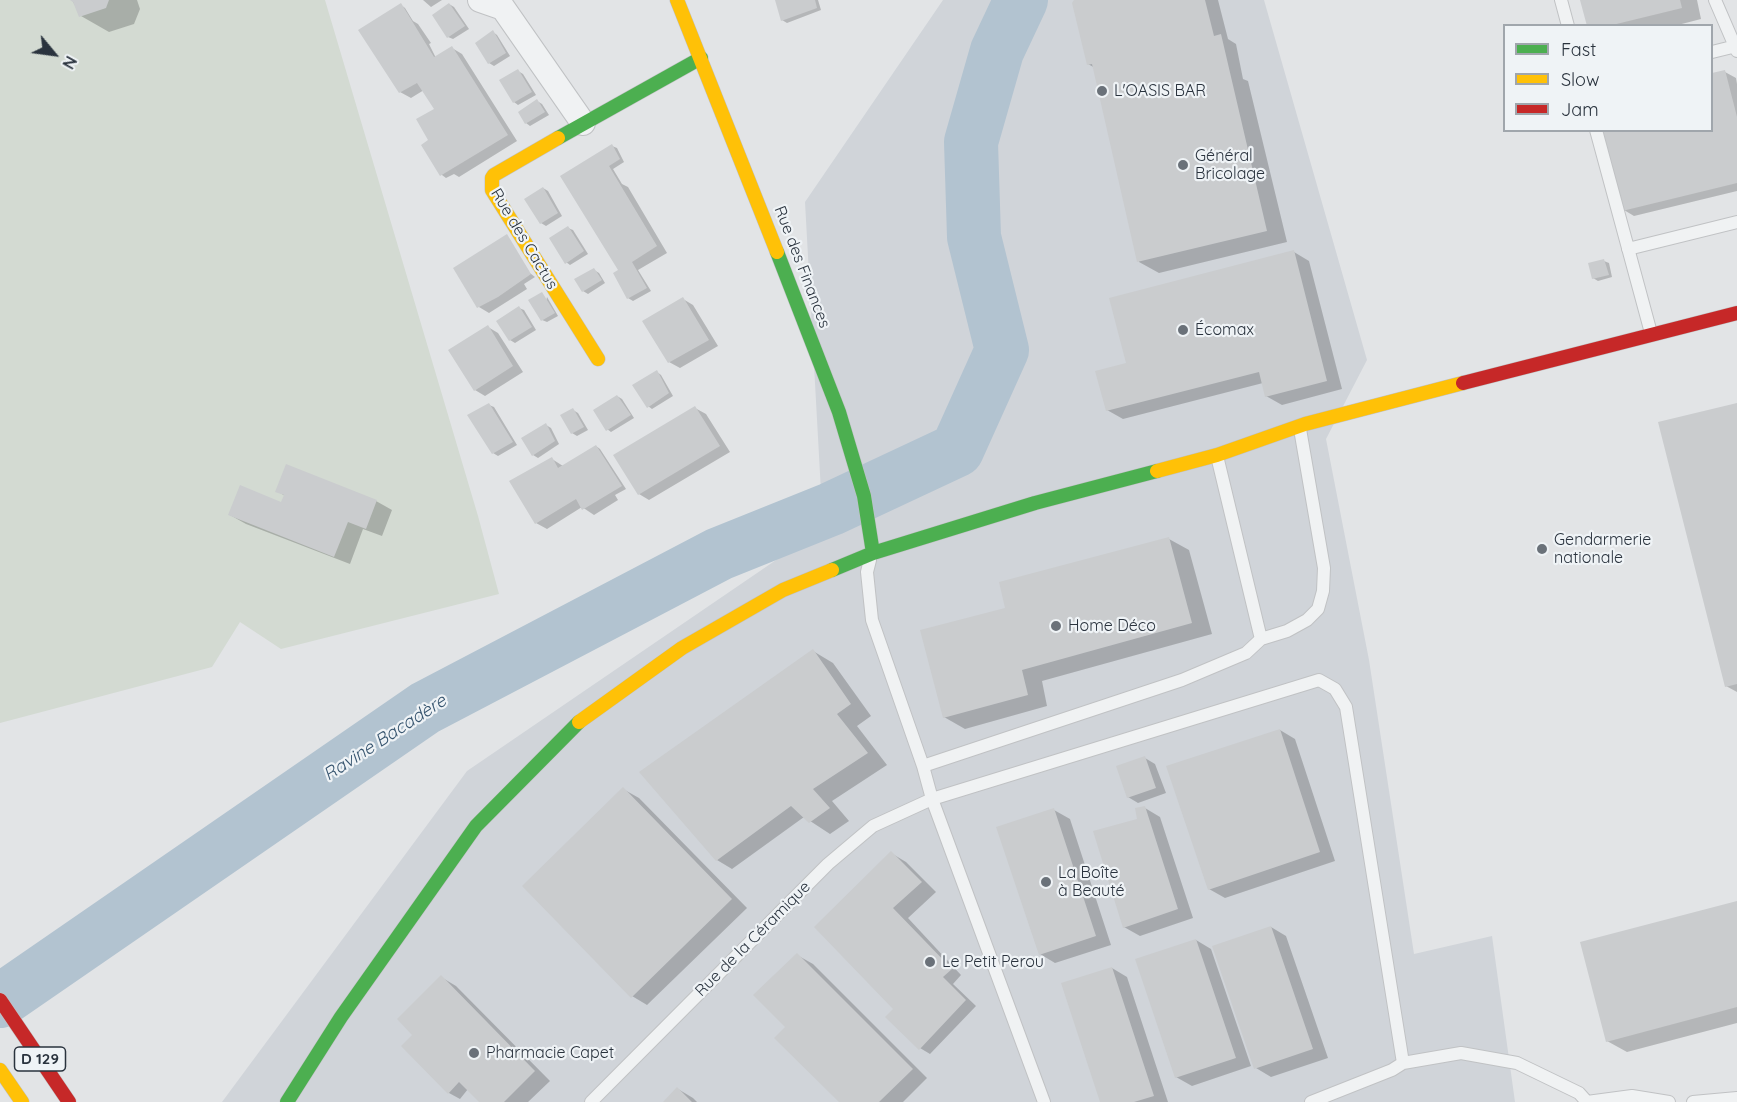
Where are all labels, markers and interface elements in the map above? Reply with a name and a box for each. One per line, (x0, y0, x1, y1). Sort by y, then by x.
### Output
north arrow (24, 24, 84, 84)
legend (1503, 24, 1713, 132)
text: Fast (1561, 38, 1596, 61)
text: N (58, 53, 81, 73)
text: Slow (1561, 68, 1599, 91)
place label: L'OASIS BAR (1114, 81, 1206, 101)
marker: L'OASIS BAR (1095, 84, 1109, 98)
text: Jam (1561, 98, 1599, 121)
place label: Général Bricolage (1195, 146, 1265, 184)
marker: Général Bricolage (1176, 158, 1190, 172)
street label: Rue des Cactus (486, 185, 562, 293)
street label: Rue des Finances (770, 203, 834, 331)
place label: Écomax (1195, 320, 1254, 340)
marker: Écomax (1176, 323, 1190, 337)
place label: Gendarmerie nationale (1554, 530, 1651, 568)
marker: Gendarmerie nationale (1535, 542, 1549, 556)
place label: Home Déco (1068, 616, 1156, 636)
marker: Home Déco (1049, 619, 1063, 633)
water label: Ravine Bacadère (319, 690, 451, 786)
place label: La Boîte à Beauté (1058, 863, 1125, 901)
marker: La Boîte à Beauté (1039, 875, 1053, 889)
street label: Rue de la Céramique (691, 877, 815, 1001)
place label: Le Petit Perou (942, 952, 1044, 972)
marker: Le Petit Perou (923, 955, 937, 969)
place label: Pharmacie Capet (486, 1043, 614, 1063)
marker: Pharmacie Capet (467, 1046, 481, 1060)
road number: D 129 (15, 1047, 66, 1071)

